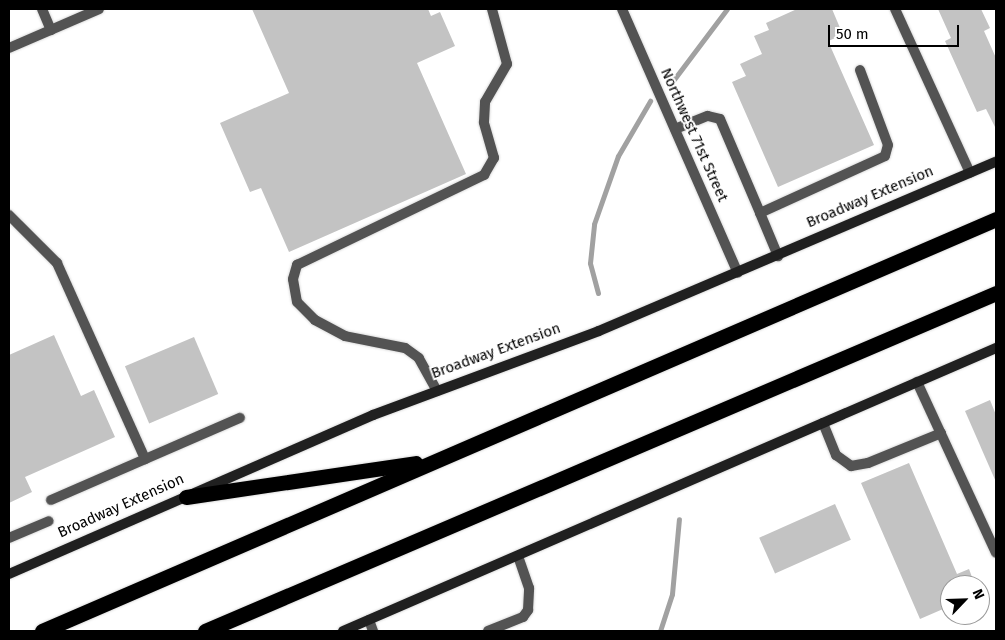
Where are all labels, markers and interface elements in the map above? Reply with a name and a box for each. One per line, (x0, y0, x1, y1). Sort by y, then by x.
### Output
scale bar (830, 15, 961, 47)
text: 50 m (836, 25, 869, 43)
street label: Northwest 71st Street (656, 65, 732, 205)
street label: Broadway Extension (804, 162, 936, 232)
street label: Broadway Extension (429, 319, 563, 383)
street label: Broadway Extension (55, 470, 187, 542)
north arrow (940, 575, 990, 625)
text: N (969, 586, 988, 602)

